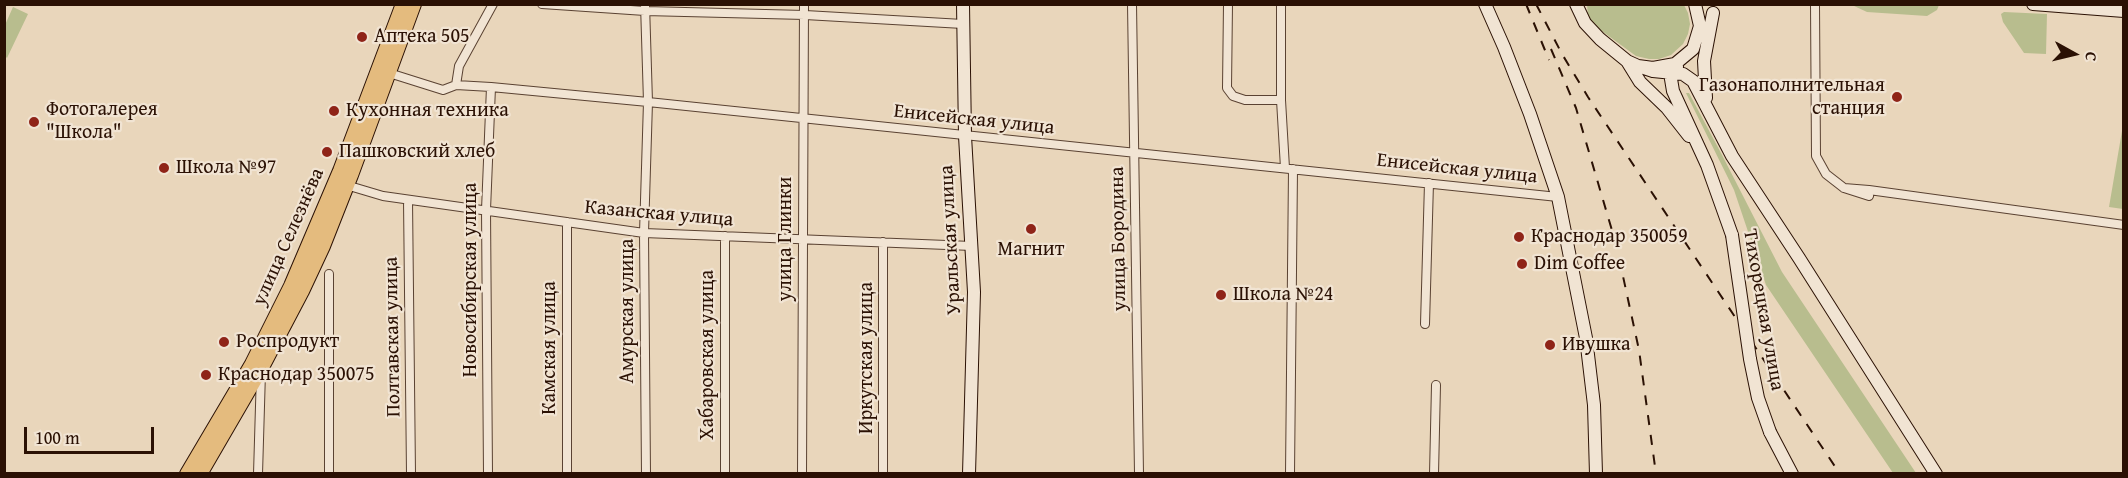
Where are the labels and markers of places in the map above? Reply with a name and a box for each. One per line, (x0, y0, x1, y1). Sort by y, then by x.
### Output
place label: Аптека 505 (374, 25, 470, 49)
marker: Аптека 505 (355, 30, 369, 44)
place label: Газонаполнительная станция (1699, 74, 1885, 121)
marker: Газонаполнительная станция (1890, 90, 1904, 104)
place label: Фотогалерея "Школа" (46, 98, 158, 145)
place label: Кухонная техника (346, 99, 509, 123)
marker: Кухонная техника (327, 104, 341, 118)
marker: Фотогалерея "Школа" (27, 115, 41, 129)
place label: Пашковский хлеб (339, 140, 495, 164)
marker: Пашковский хлеб (320, 145, 334, 159)
place label: Школа №97 (176, 156, 276, 180)
marker: Школа №97 (157, 161, 171, 175)
marker: Магнит (1024, 222, 1038, 236)
place label: Краснодар 350059 (1531, 225, 1688, 249)
marker: Краснодар 350059 (1512, 230, 1526, 244)
place label: Магнит (998, 238, 1064, 262)
place label: Dim Coffee (1534, 252, 1625, 276)
marker: Dim Coffee (1515, 257, 1529, 271)
place label: Школа №24 (1233, 283, 1333, 307)
marker: Школа №24 (1214, 288, 1228, 302)
place label: Роспродукт (236, 330, 339, 354)
place label: Ивушка (1562, 333, 1631, 357)
marker: Роспродукт (217, 335, 231, 349)
marker: Ивушка (1543, 338, 1557, 352)
place label: Краснодар 350075 (218, 363, 375, 387)
marker: Краснодар 350075 (199, 368, 213, 382)

